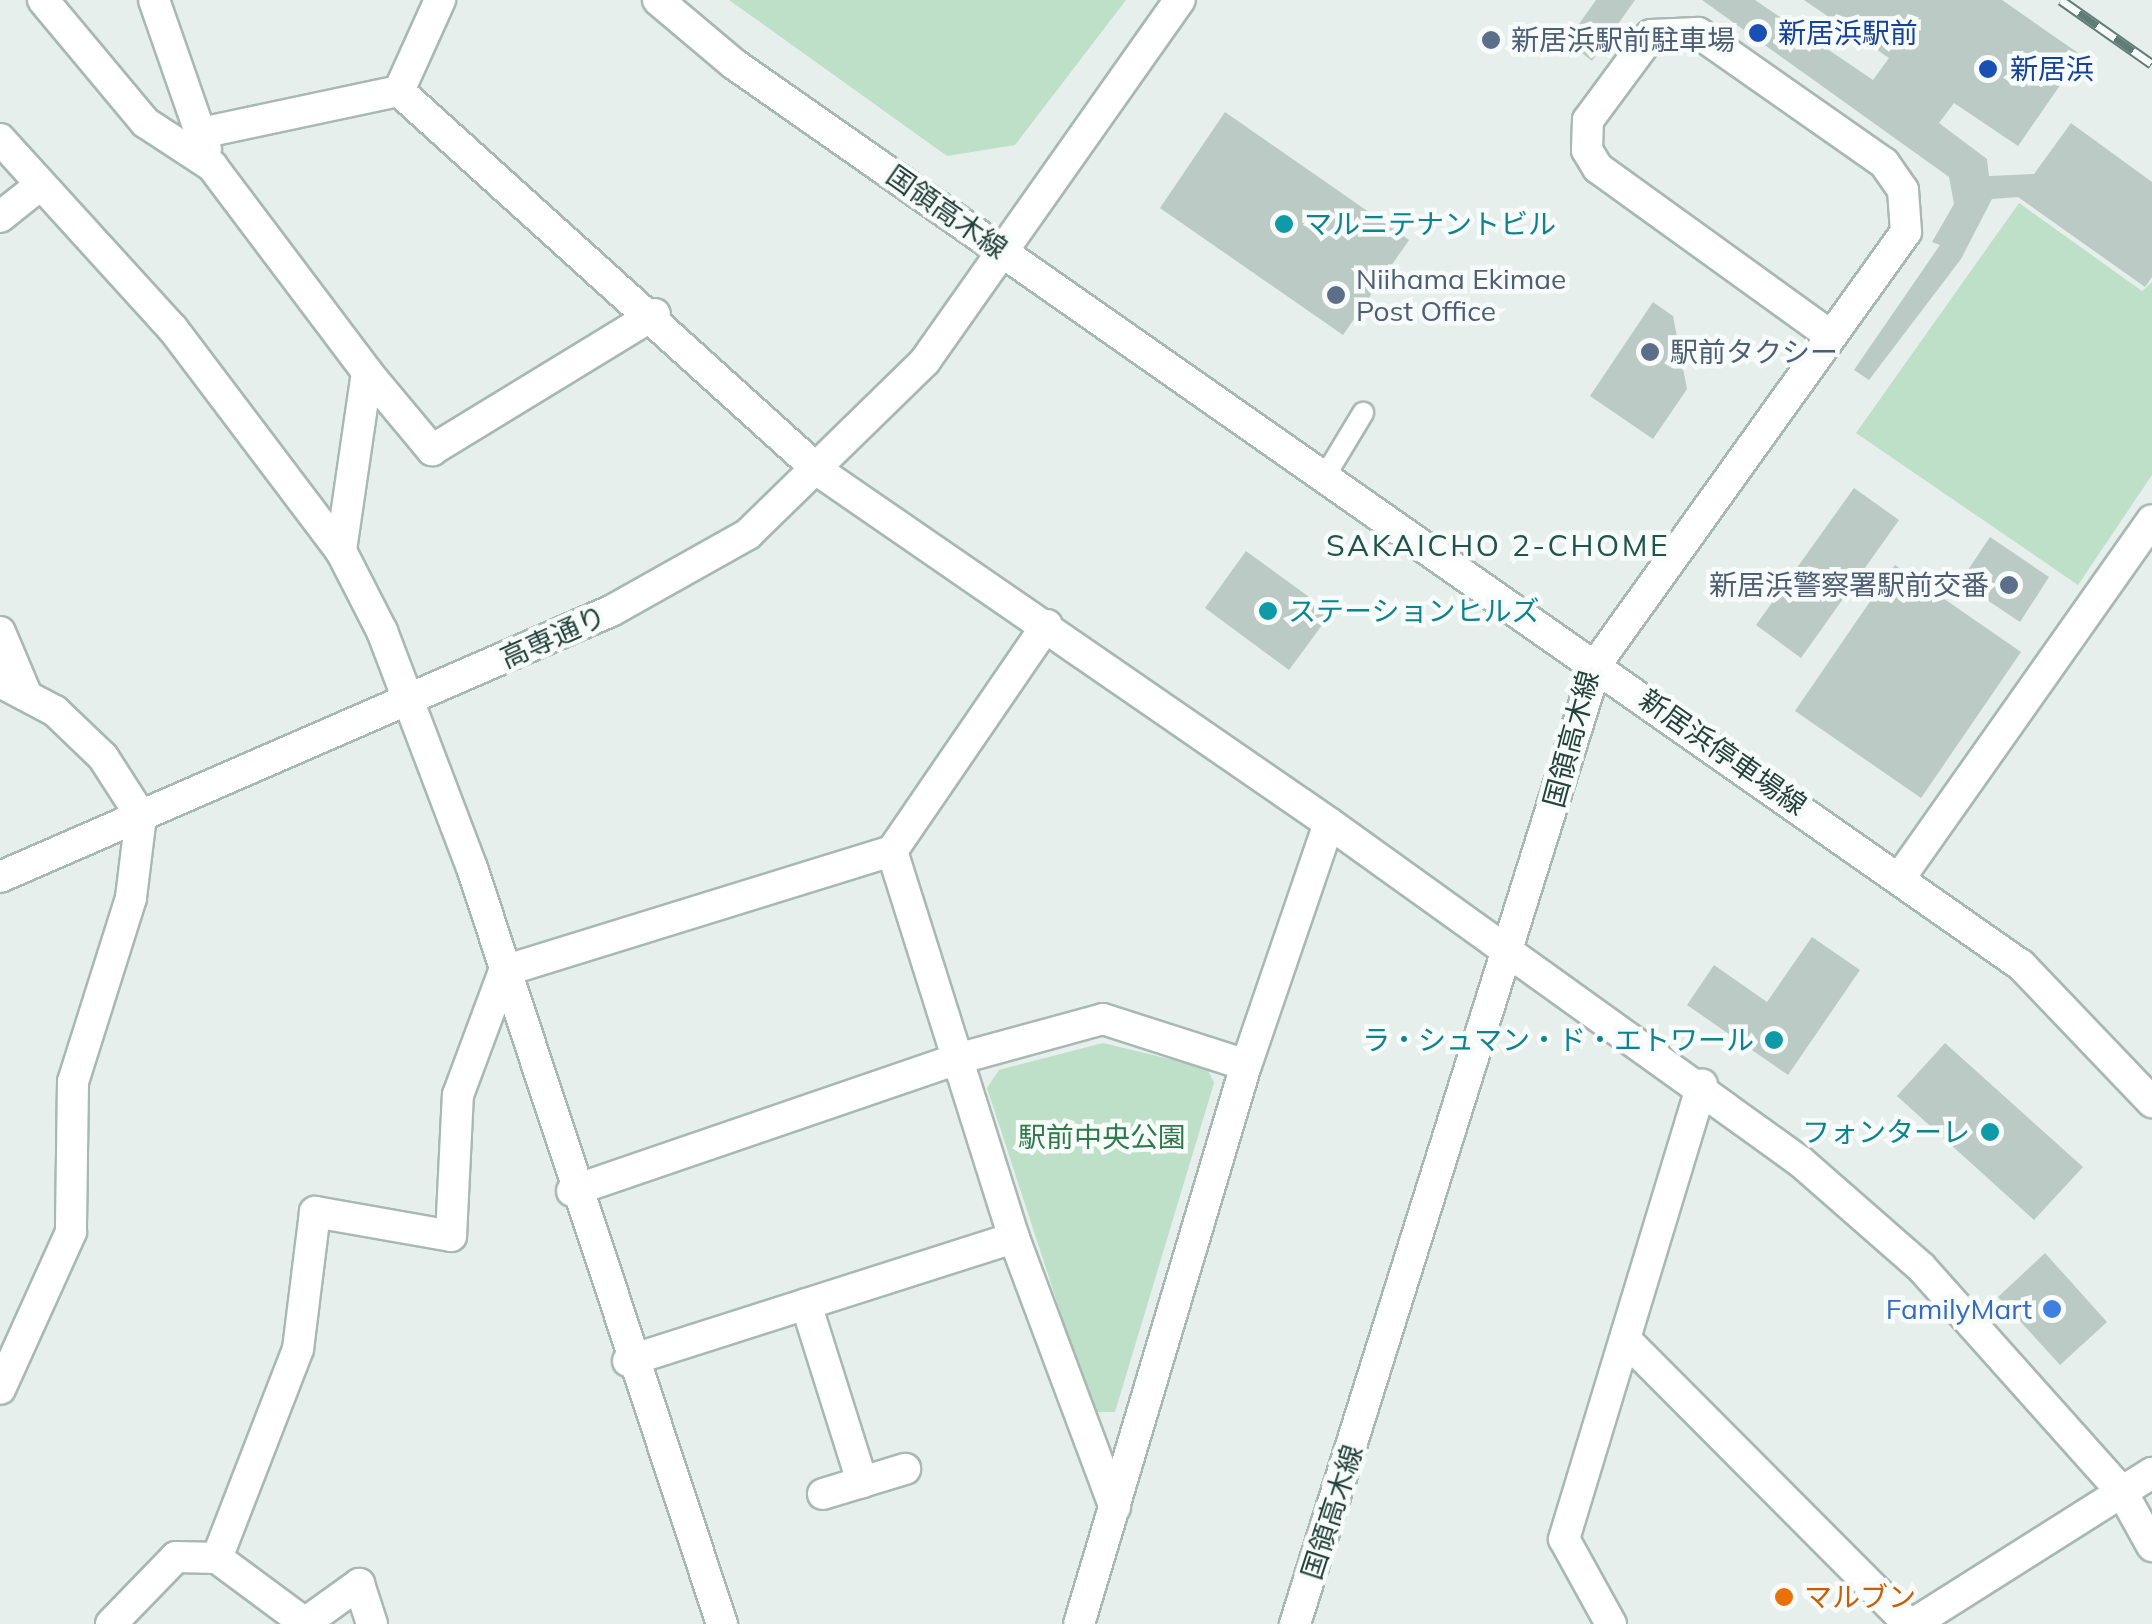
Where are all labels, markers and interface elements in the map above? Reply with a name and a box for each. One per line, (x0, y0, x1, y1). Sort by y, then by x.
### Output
place label: 新居浜駅前 (1778, 16, 1918, 50)
marker: 新居浜駅前 (1747, 22, 1769, 44)
place label: 新居浜駅前駐車場 (1511, 23, 1735, 57)
marker: 新居浜駅前駐車場 (1480, 29, 1502, 51)
place label: 新居浜 (2010, 52, 2094, 86)
marker: 新居浜 (1975, 56, 2001, 82)
street label: 国領高木線 (880, 158, 1014, 266)
place label: マルニテナントビル (1304, 207, 1556, 241)
marker: マルニテナントビル (1273, 213, 1295, 235)
place label: Niihama Ekimae Post Office (1356, 262, 1566, 328)
marker: Niihama Ekimae Post Office (1325, 284, 1347, 306)
place label: 駅前タクシー (1670, 335, 1838, 369)
marker: 駅前タクシー (1639, 341, 1661, 363)
district label: SAKAICHO 2-CHOME (1326, 527, 1670, 563)
place label: 新居浜警察署駅前交番 (1709, 568, 1989, 602)
marker: 新居浜警察署駅前交番 (1998, 574, 2020, 596)
place label: ステーションヒルズ (1288, 594, 1540, 628)
street label: 高専通り (495, 599, 611, 675)
marker: ステーションヒルズ (1257, 600, 1279, 622)
street label: 国領高木線 (1537, 667, 1605, 811)
street label: 新居浜停車場線 (1633, 682, 1813, 822)
place label: ラ・シュマン・ド・エトワール (1362, 1023, 1754, 1057)
marker: ラ・シュマン・ド・エトワール (1763, 1029, 1785, 1051)
place label: フォンターレ (1802, 1115, 1970, 1149)
park label: 駅前中央公園 (1018, 1120, 1186, 1154)
marker: フォンターレ (1979, 1121, 2001, 1143)
place label: FamilyMart (1886, 1292, 2032, 1326)
marker: FamilyMart (2041, 1298, 2063, 1320)
street label: 国領高木線 (1294, 1440, 1370, 1584)
place label: マルブン (1804, 1580, 1916, 1614)
marker: マルブン (1773, 1586, 1795, 1608)

